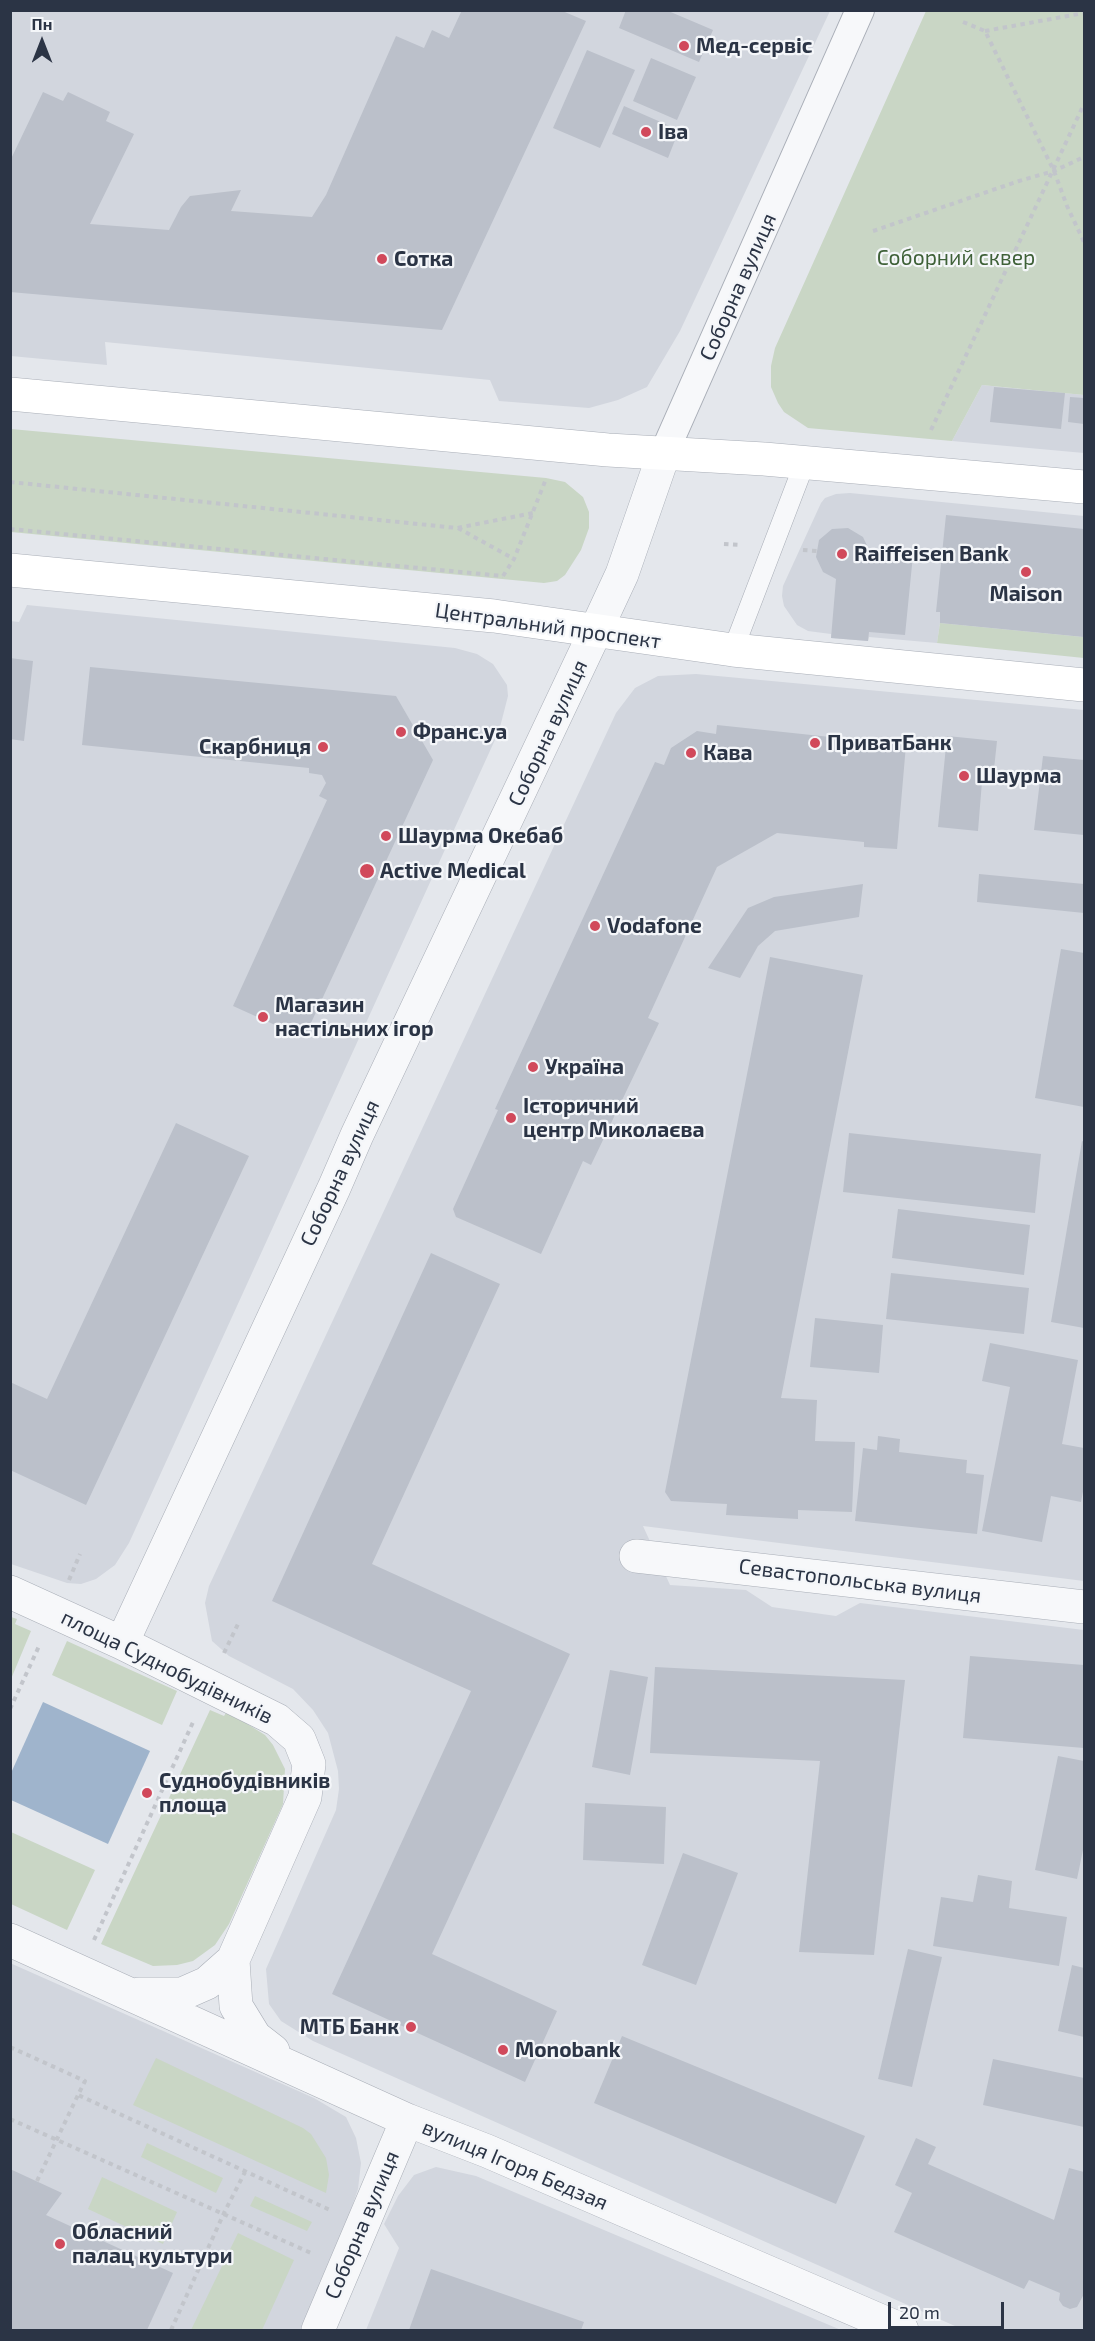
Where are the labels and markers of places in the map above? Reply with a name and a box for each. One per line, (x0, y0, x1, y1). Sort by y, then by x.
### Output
place label: Мед-сервіс (696, 33, 813, 59)
marker: Мед-сервіс (677, 39, 691, 53)
place label: Іва (658, 119, 688, 145)
marker: Іва (639, 125, 653, 139)
place label: Сотка (394, 246, 453, 272)
marker: Сотка (375, 252, 389, 266)
place label: Raiffeisen Bank (854, 541, 1009, 567)
marker: Raiffeisen Bank (835, 547, 849, 561)
marker: Maison (1019, 565, 1033, 579)
place label: Maison (989, 581, 1063, 607)
place label: Франс.уа (413, 719, 507, 745)
marker: Франс.уа (394, 725, 408, 739)
place label: ПриватБанк (827, 730, 952, 756)
place label: Скарбниця (199, 734, 311, 760)
marker: ПриватБанк (808, 736, 822, 750)
marker: Скарбниця (316, 740, 330, 754)
place label: Кава (703, 740, 753, 766)
marker: Кава (684, 746, 698, 760)
place label: Шаурма (976, 763, 1061, 789)
marker: Шаурма (957, 769, 971, 783)
place label: Шаурма Окебаб (398, 823, 563, 849)
marker: Шаурма Окебаб (379, 829, 393, 843)
place label: Active Medical (380, 858, 526, 884)
marker: Active Medical (358, 862, 376, 880)
place label: Vodafone (607, 913, 702, 939)
marker: Vodafone (588, 919, 602, 933)
place label: Магазин настільних ігор (275, 992, 434, 1042)
marker: Магазин настільних ігор (256, 1010, 270, 1024)
place label: Україна (545, 1054, 624, 1080)
marker: Україна (526, 1060, 540, 1074)
place label: Історичний центр Миколаєва (523, 1093, 705, 1143)
marker: Історичний центр Миколаєва (504, 1111, 518, 1125)
place label: Суднобудівників площа (159, 1768, 330, 1818)
marker: Суднобудівників площа (140, 1786, 154, 1800)
place label: МТБ Банк (300, 2014, 399, 2040)
marker: МТБ Банк (404, 2020, 418, 2034)
place label: Monobank (515, 2037, 620, 2063)
marker: Monobank (496, 2043, 510, 2057)
place label: Обласний палац культури (72, 2219, 232, 2269)
marker: Обласний палац культури (53, 2237, 67, 2251)

